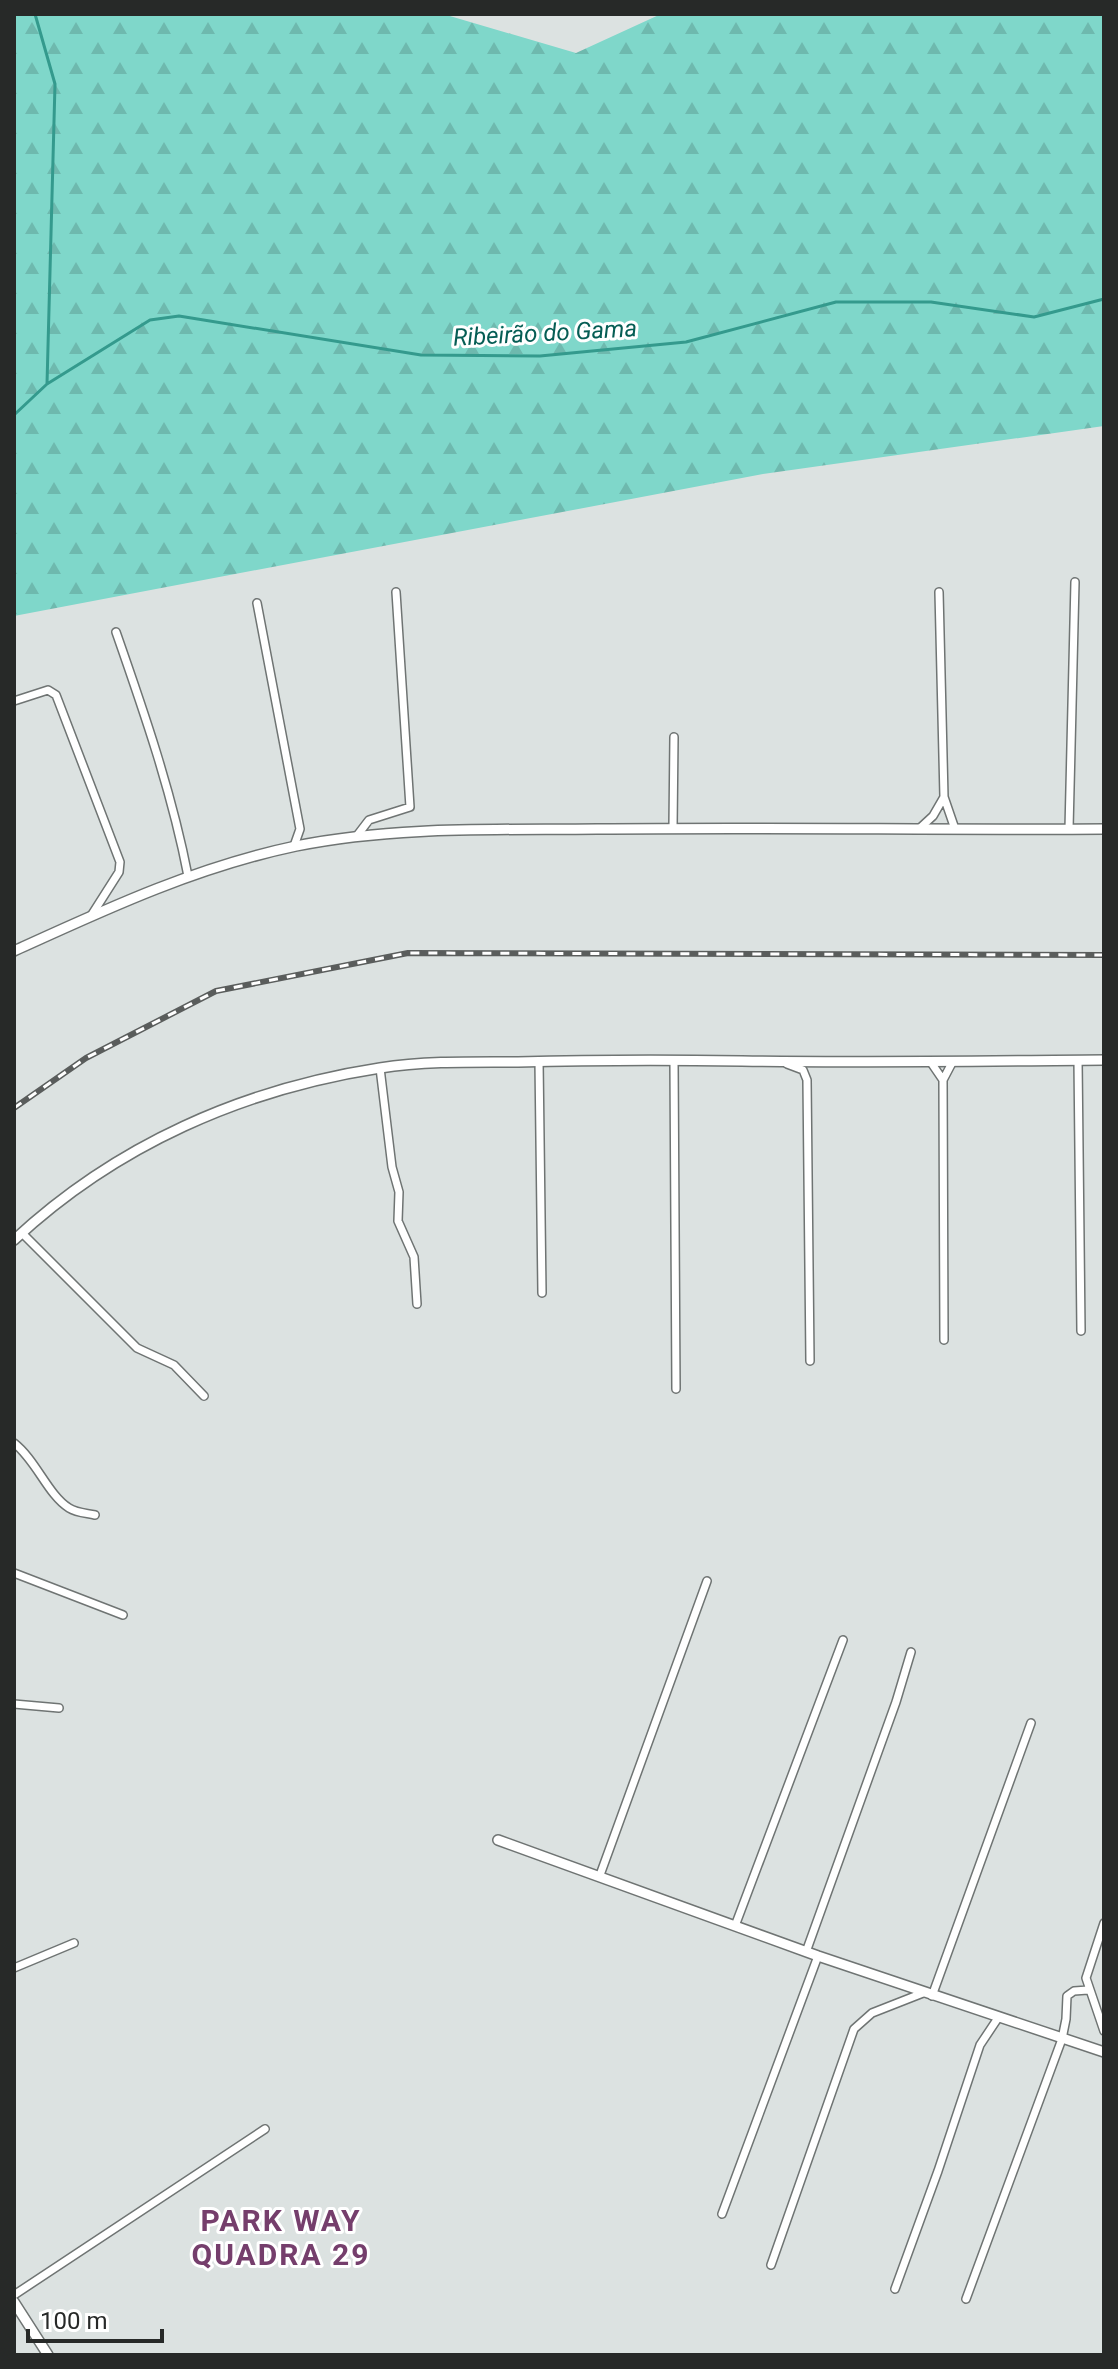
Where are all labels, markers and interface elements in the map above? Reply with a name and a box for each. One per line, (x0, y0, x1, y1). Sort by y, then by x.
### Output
water label: Ribeirão do Gama (452, 314, 638, 352)
district label: PARK WAY QUADRA 29 (191, 2203, 371, 2272)
scale bar (28, 2293, 162, 2343)
text: 100 m (40, 2307, 107, 2335)

